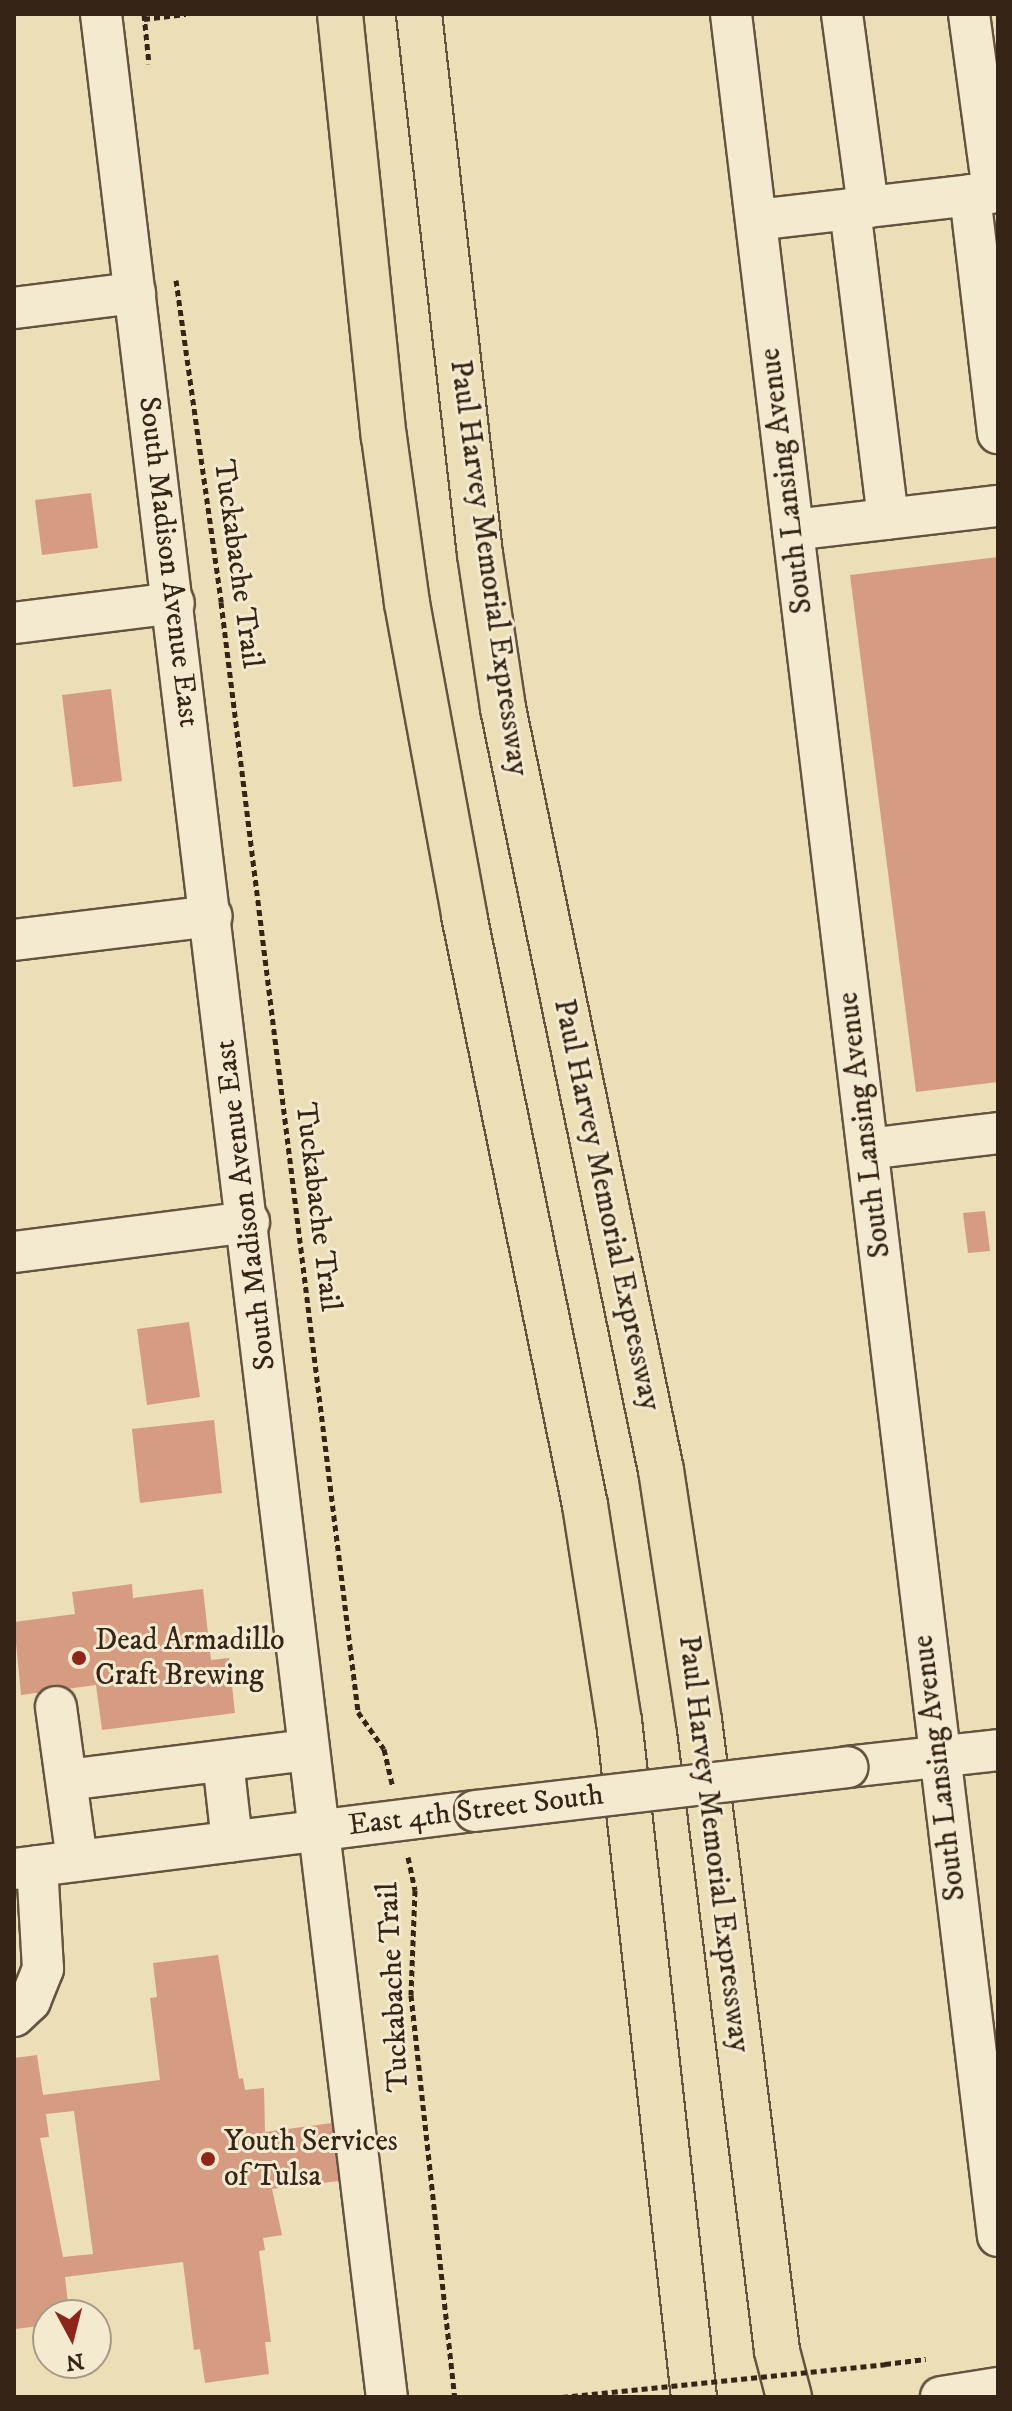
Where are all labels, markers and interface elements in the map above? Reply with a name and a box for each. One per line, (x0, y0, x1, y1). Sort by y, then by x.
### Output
street label: South Lansing Avenue (753, 346, 821, 616)
street label: Paul Harvey Memorial Expressway (441, 358, 535, 778)
street label: South Madison Avenue East (130, 395, 206, 729)
street label: Tuckabache Trail (205, 458, 269, 670)
street label: South Lansing Avenue (831, 990, 899, 1260)
street label: Paul Harvey Memorial Expressway (545, 996, 667, 1414)
street label: South Madison Avenue East (208, 1038, 284, 1372)
street label: Tuckabache Trail (286, 1101, 348, 1313)
place label: Dead Armadillo Craft Brewing (95, 1623, 285, 1694)
street label: South Lansing Avenue (906, 1633, 974, 1903)
street label: Paul Harvey Memorial Expressway (670, 1634, 756, 2054)
marker: Dead Armadillo Craft Brewing (70, 1649, 88, 1667)
street label: East 4th Street South (346, 1777, 606, 1845)
street label: Tuckabache Trail (371, 1881, 417, 2093)
place label: Youth Services of Tulsa (224, 2124, 398, 2194)
marker: Youth Services of Tulsa (199, 2150, 217, 2168)
north arrow (32, 2299, 112, 2379)
text: N (64, 2347, 85, 2376)

